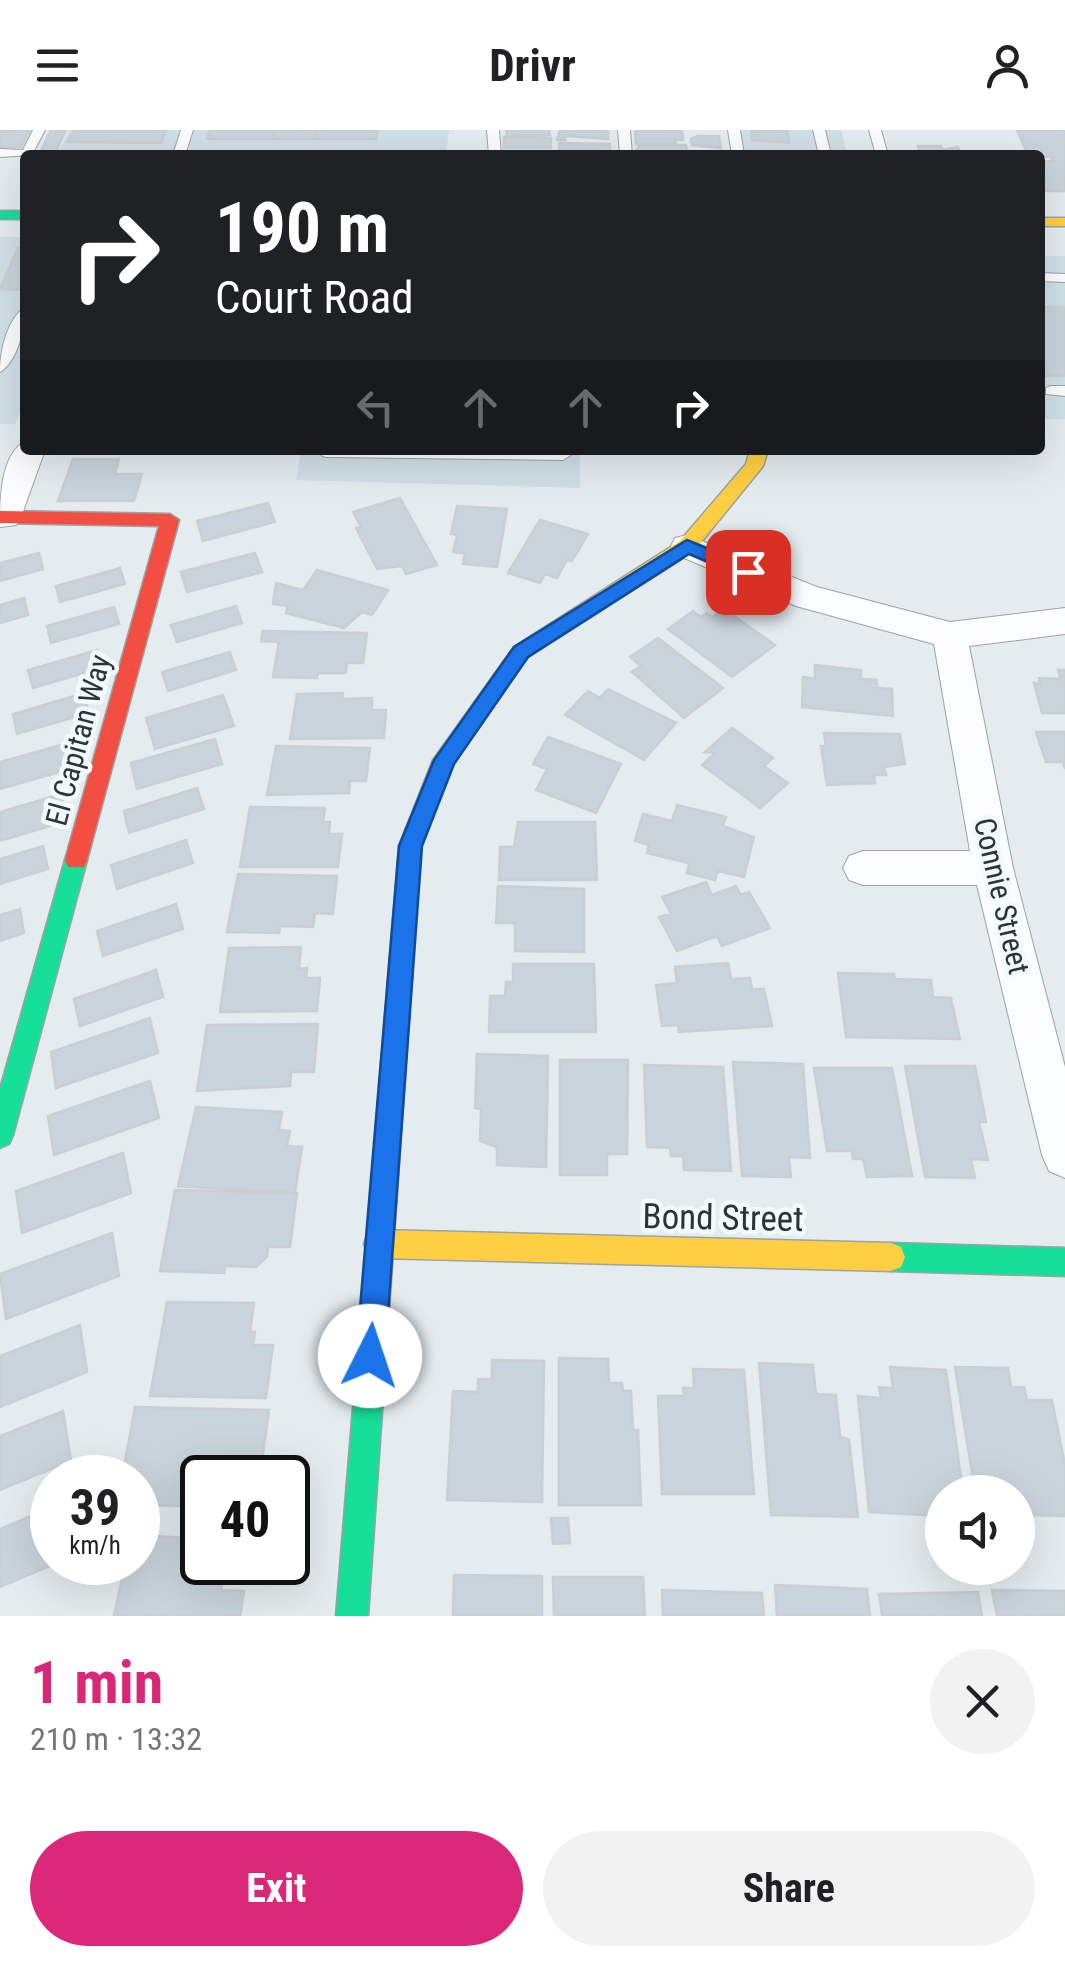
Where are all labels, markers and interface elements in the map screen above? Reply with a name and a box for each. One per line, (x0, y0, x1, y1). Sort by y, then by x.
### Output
icon: menu (30, 38, 85, 93)
icon: person (980, 38, 1035, 93)
text: Drivr (489, 39, 576, 92)
text: 190 m (215, 187, 389, 269)
icon: right (50, 190, 180, 320)
text: Court Road (215, 271, 414, 324)
icon: left (348, 380, 403, 435)
icon: ahead (453, 380, 508, 435)
icon: ahead (558, 380, 613, 435)
icon: right (663, 380, 718, 435)
pin (706, 530, 791, 615)
icon: arrive (721, 545, 776, 600)
street label: El Capitan Way (38, 651, 118, 829)
street label: Connie Street (967, 814, 1037, 978)
street label: Bond Street (642, 1196, 804, 1240)
position arrow (318, 1304, 422, 1408)
speed limit sign: 40 (180, 1455, 310, 1585)
map controls (925, 1475, 1035, 1585)
button: sound (925, 1475, 1035, 1585)
text: 39 (70, 1479, 120, 1537)
text: km/h (69, 1531, 121, 1560)
text: 1 min (30, 1647, 163, 1718)
button: close (930, 1649, 1035, 1754)
text: 210 m · 13:32 (30, 1720, 202, 1758)
button: Exit (30, 1831, 523, 1946)
button: Share (543, 1831, 1035, 1946)

